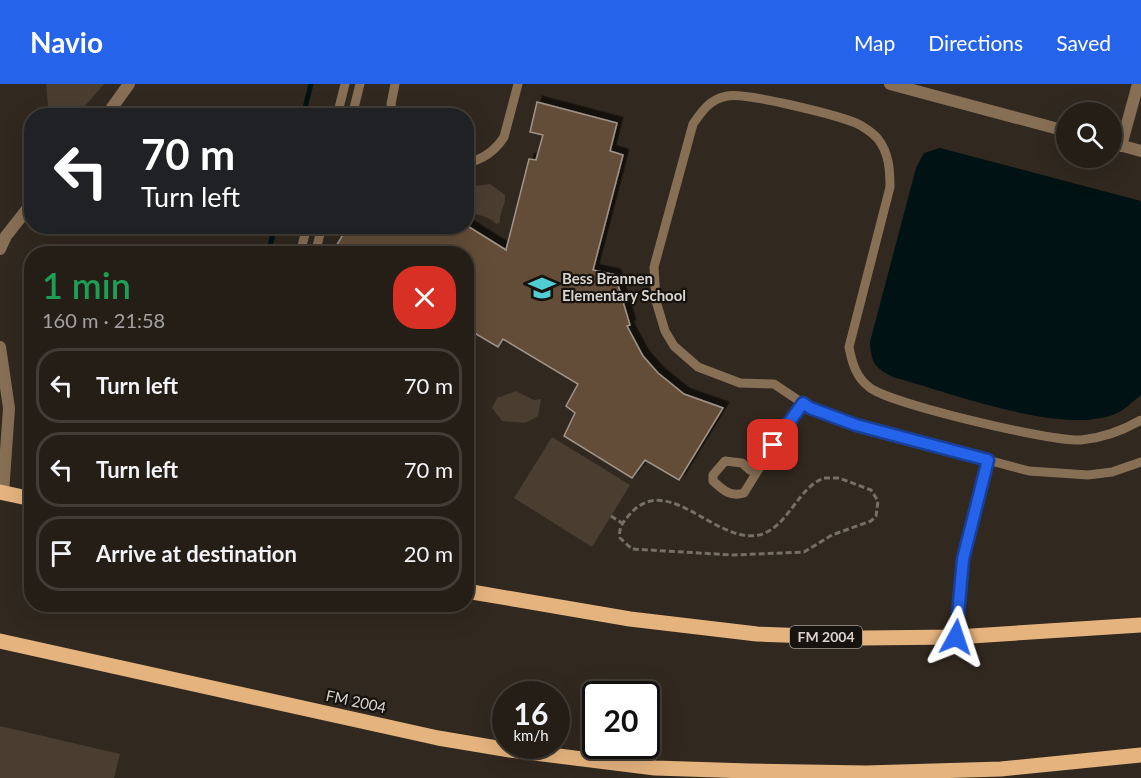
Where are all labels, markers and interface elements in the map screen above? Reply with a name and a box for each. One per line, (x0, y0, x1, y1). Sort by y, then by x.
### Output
text: Navio (30, 25, 103, 59)
text: Map (854, 30, 895, 55)
text: Directions (928, 30, 1023, 55)
text: Saved (1056, 30, 1111, 55)
map controls (1056, 102, 1122, 168)
button: search (1056, 102, 1122, 168)
text: 70 m (141, 129, 235, 179)
icon: left (42, 132, 120, 210)
text: Turn left (141, 180, 240, 213)
text: 1 min (42, 263, 131, 307)
button: close (393, 266, 456, 329)
place label: Bess Brannen Elementary School (562, 269, 686, 304)
school or university icon: Bess Brannen Elementary School (527, 273, 557, 303)
text: 160 m · 21:58 (42, 308, 165, 332)
icon: left (45, 369, 78, 402)
text: Turn left (96, 372, 178, 399)
text: 70 m (404, 372, 453, 399)
pin (747, 419, 798, 470)
icon: arrive (756, 428, 789, 461)
icon: left (45, 453, 78, 486)
text: Turn left (96, 456, 178, 483)
text: 70 m (404, 456, 453, 483)
icon: arrive (45, 537, 78, 570)
text: Arrive at destination (96, 540, 297, 567)
text: 20 m (404, 540, 453, 567)
position arrow (924, 605, 988, 669)
road number: FM 2004 (790, 626, 862, 648)
speed limit sign: 20 (582, 681, 660, 759)
street label: FM 2004 (324, 686, 388, 716)
text: 16 (514, 695, 548, 731)
text: km/h (513, 726, 549, 744)

